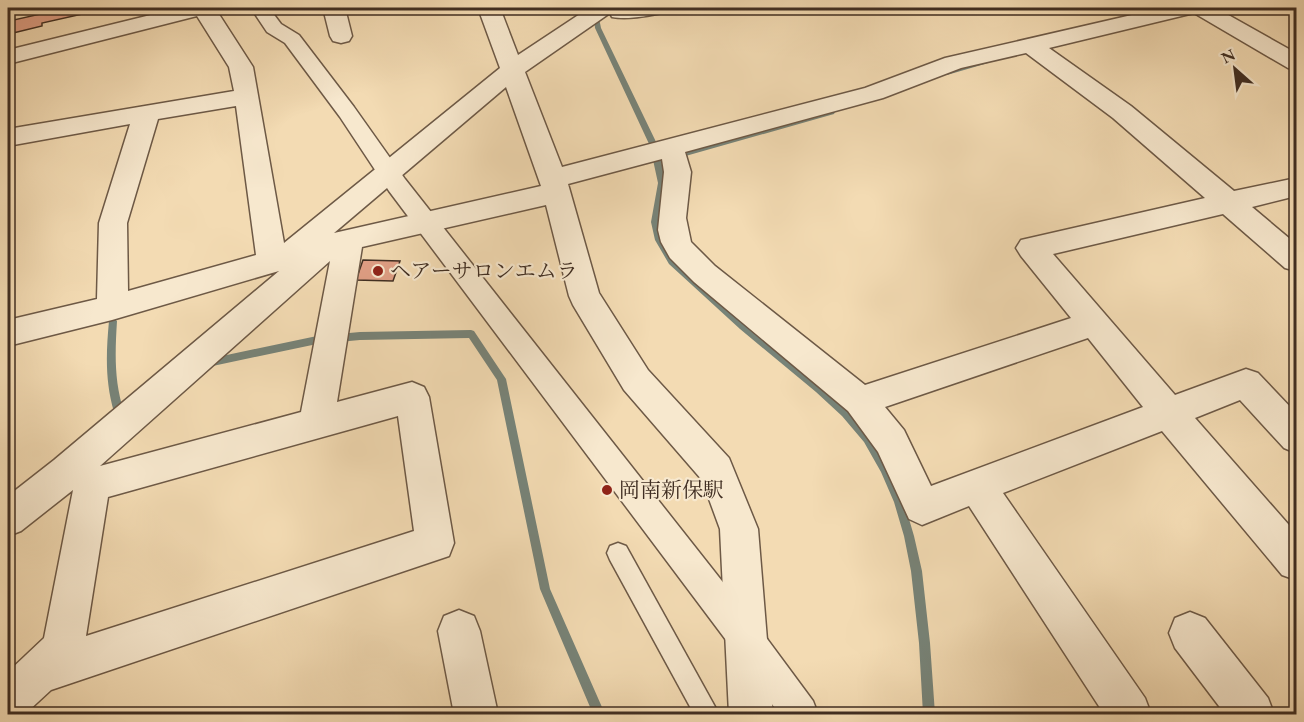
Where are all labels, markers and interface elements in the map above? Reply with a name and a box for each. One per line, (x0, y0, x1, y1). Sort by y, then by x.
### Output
north arrow (1205, 39, 1265, 99)
text: N (1218, 44, 1239, 69)
place label: ヘアーサロンエムラ (390, 257, 578, 284)
marker: ヘアーサロンエムラ (371, 264, 385, 278)
place label: 岡南新保駅 (619, 476, 724, 503)
marker: 岡南新保駅 (600, 483, 614, 497)

